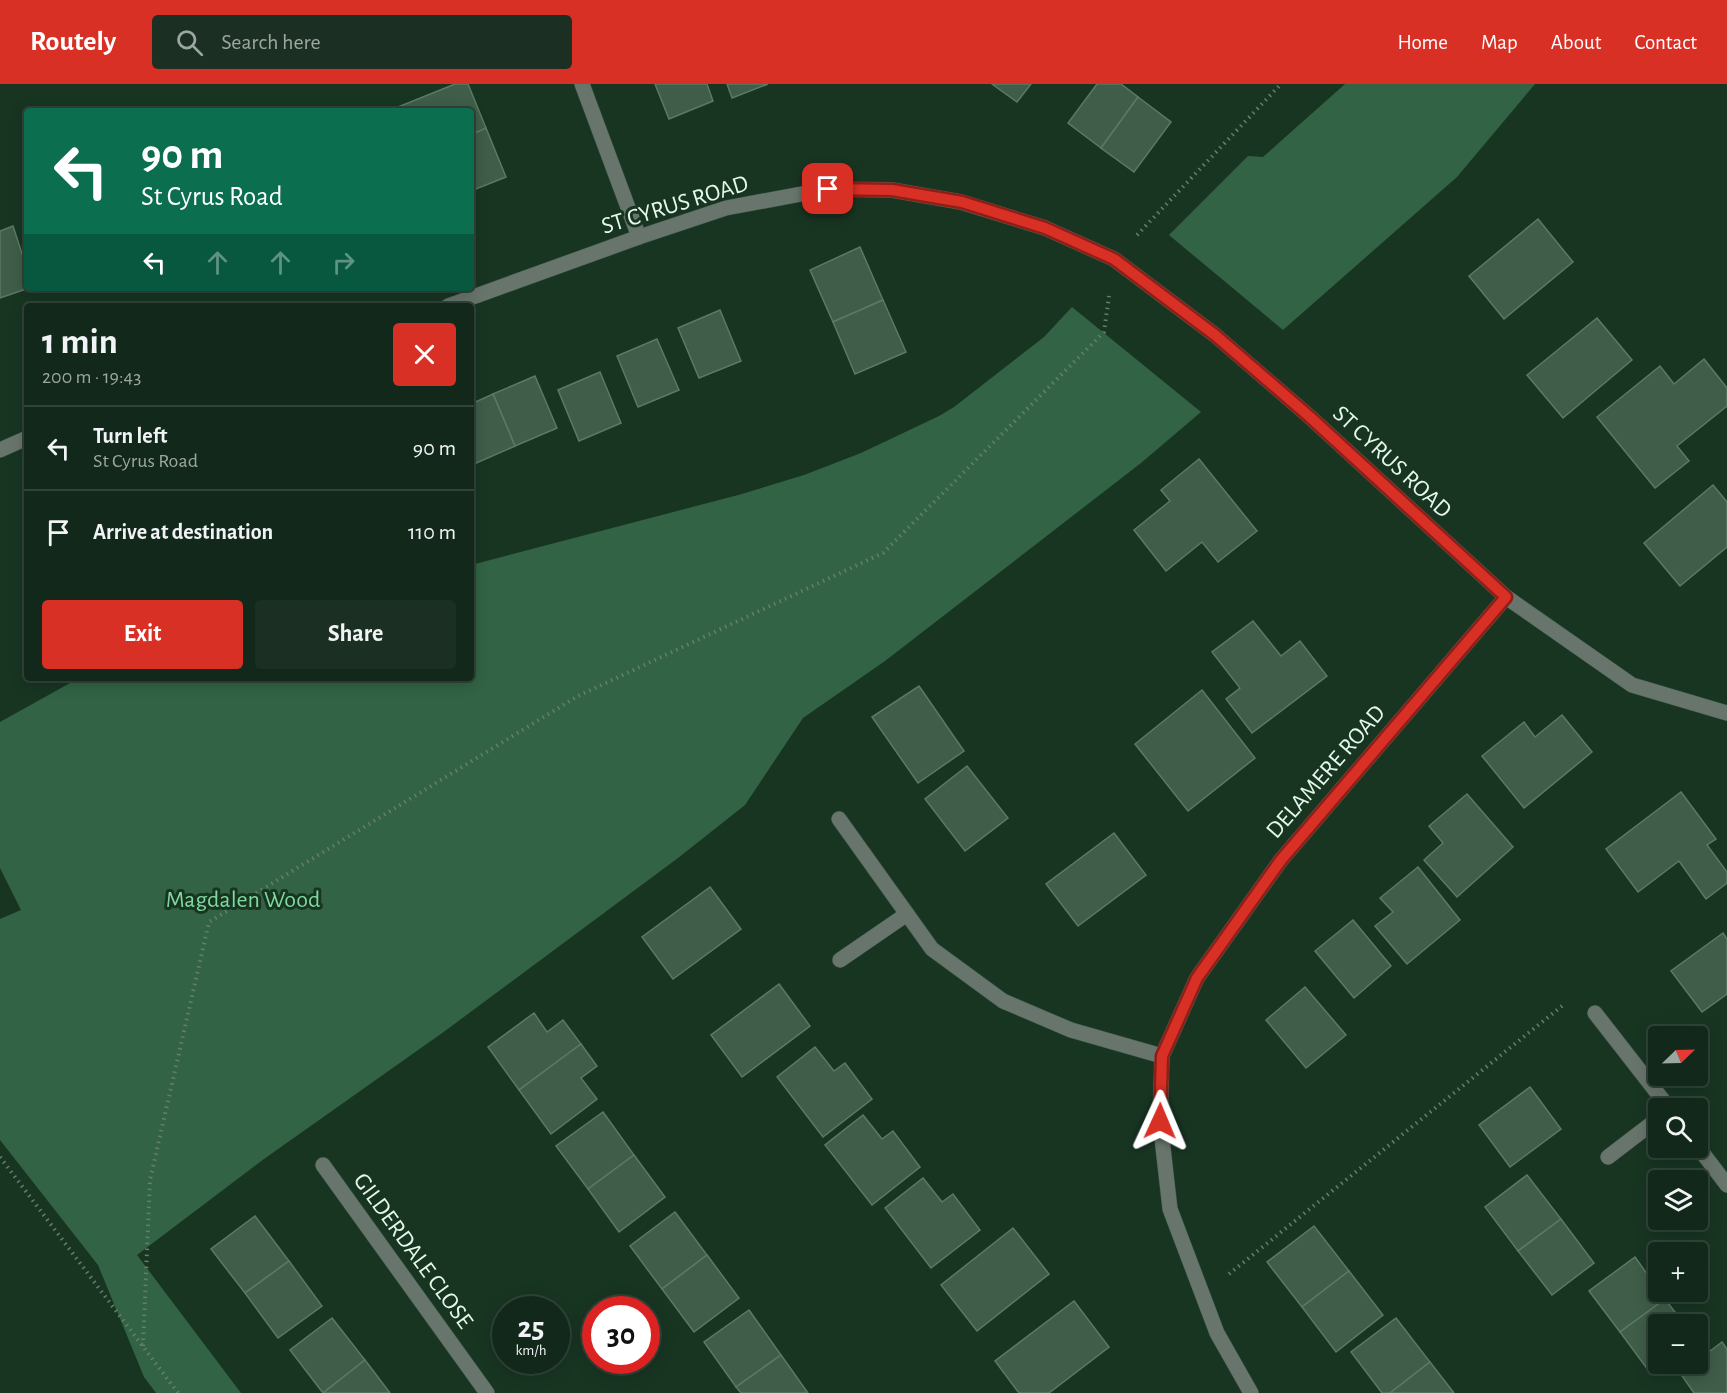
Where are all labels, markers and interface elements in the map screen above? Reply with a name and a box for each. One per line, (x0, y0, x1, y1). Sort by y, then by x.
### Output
search box (152, 15, 572, 69)
icon: search (173, 26, 206, 59)
text: Routely (30, 28, 116, 56)
text: Search here (221, 31, 321, 53)
text: Home (1397, 32, 1448, 53)
text: Map (1481, 32, 1518, 53)
text: About (1551, 32, 1601, 53)
text: Contact (1634, 32, 1697, 53)
icon: left (42, 132, 120, 210)
text: 90 m (141, 134, 223, 176)
pin (802, 163, 853, 214)
street label: ST CYRUS ROAD (599, 171, 751, 239)
icon: arrive (811, 172, 844, 205)
text: St Cyrus Road (141, 183, 283, 210)
icon: left (138, 246, 171, 279)
icon: ahead (201, 246, 234, 279)
icon: ahead (264, 246, 297, 279)
icon: right (327, 246, 360, 279)
button: close (393, 323, 456, 386)
text: 1 min (42, 324, 118, 360)
text: 200 m · 19:43 (42, 367, 141, 387)
street label: ST CYRUS ROAD (1328, 401, 1456, 523)
text: Turn left (93, 425, 167, 447)
icon: left (42, 432, 75, 465)
text: 90 m (413, 437, 456, 459)
text: St Cyrus Road (93, 451, 198, 471)
icon: arrive (42, 516, 75, 549)
text: Arrive at destination (93, 521, 273, 543)
text: 110 m (408, 521, 456, 543)
button: Exit (42, 600, 243, 669)
button: Share (255, 600, 456, 669)
street label: DELAMERE ROAD (1262, 701, 1390, 843)
park label: Magdalen Wood (166, 888, 320, 912)
north arrow (1648, 1026, 1708, 1086)
map controls (1648, 1026, 1708, 1374)
position arrow (1128, 1089, 1192, 1153)
button: search (1648, 1098, 1708, 1158)
street label: GILDERDALE CLOSE (349, 1169, 477, 1333)
button: layers (1648, 1170, 1708, 1230)
button: + (1648, 1242, 1708, 1302)
speed limit sign: 30 (582, 1296, 660, 1374)
text: 25 (517, 1313, 545, 1343)
button: − (1648, 1314, 1708, 1374)
text: km/h (516, 1343, 546, 1358)

